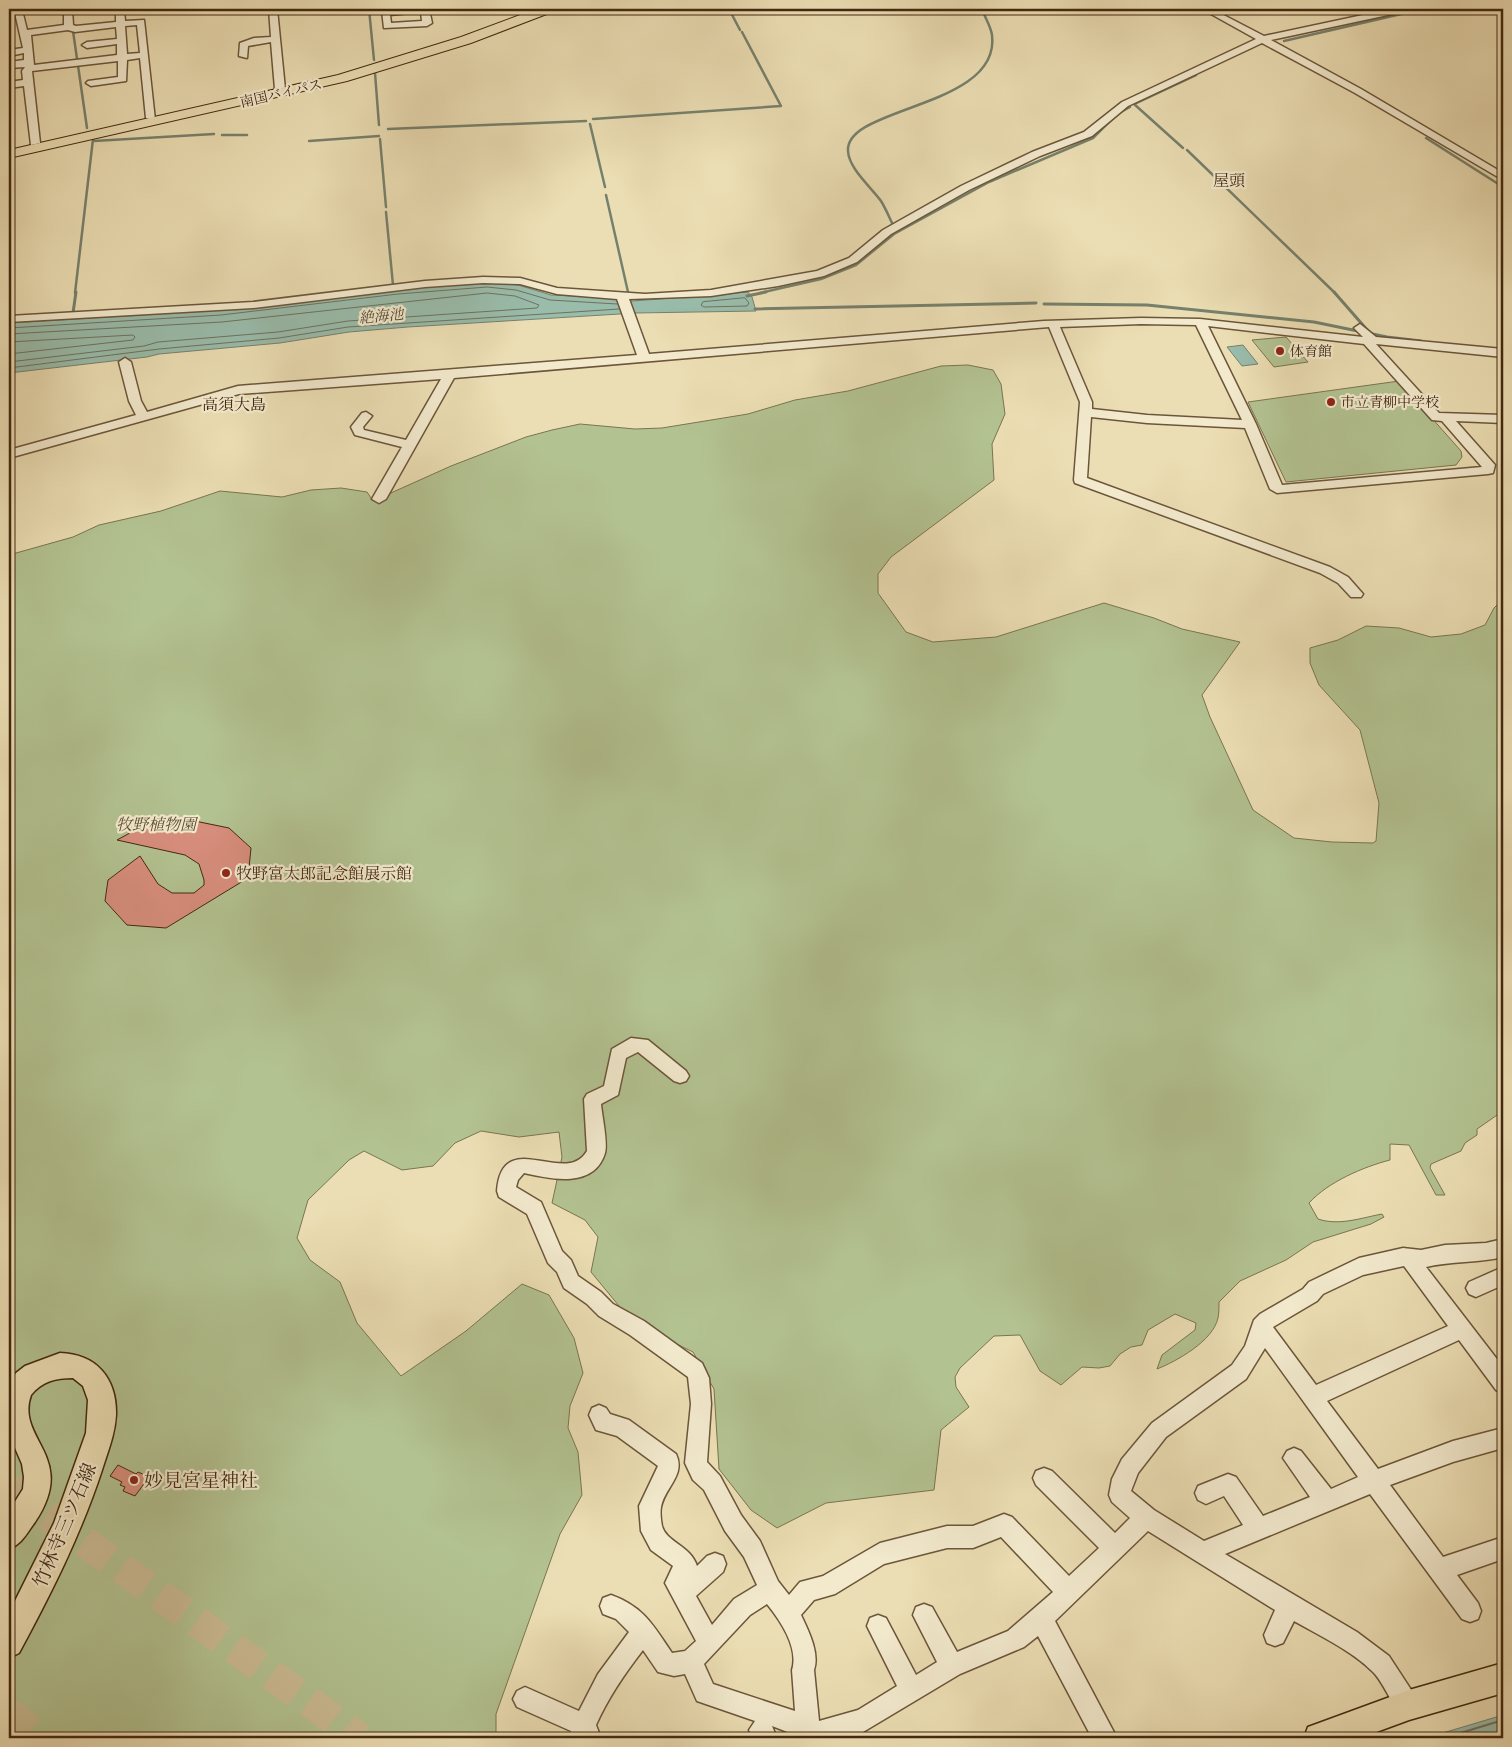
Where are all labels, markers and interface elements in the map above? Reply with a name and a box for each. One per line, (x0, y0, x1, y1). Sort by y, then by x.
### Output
street label: 南国バイパス (238, 76, 324, 112)
district label: 屋頭 (1213, 171, 1245, 191)
water label: 絶海池 (358, 304, 406, 328)
place label: 体育館 (1290, 343, 1332, 361)
marker: 体育館 (1274, 345, 1286, 357)
place label: 市立青柳中学校 (1341, 394, 1439, 412)
district label: 高須大島 (202, 395, 266, 415)
marker: 市立青柳中学校 (1325, 396, 1337, 408)
park label: 牧野植物園 (116, 815, 199, 835)
place label: 牧野富太郎記念館展示館 (236, 864, 412, 884)
marker: 牧野富太郎記念館展示館 (220, 867, 232, 879)
street label: 竹林寺三ツ石線 (28, 1459, 102, 1591)
place label: 妙見宮星神社 (144, 1469, 258, 1493)
marker: 妙見宮星神社 (128, 1474, 140, 1486)

